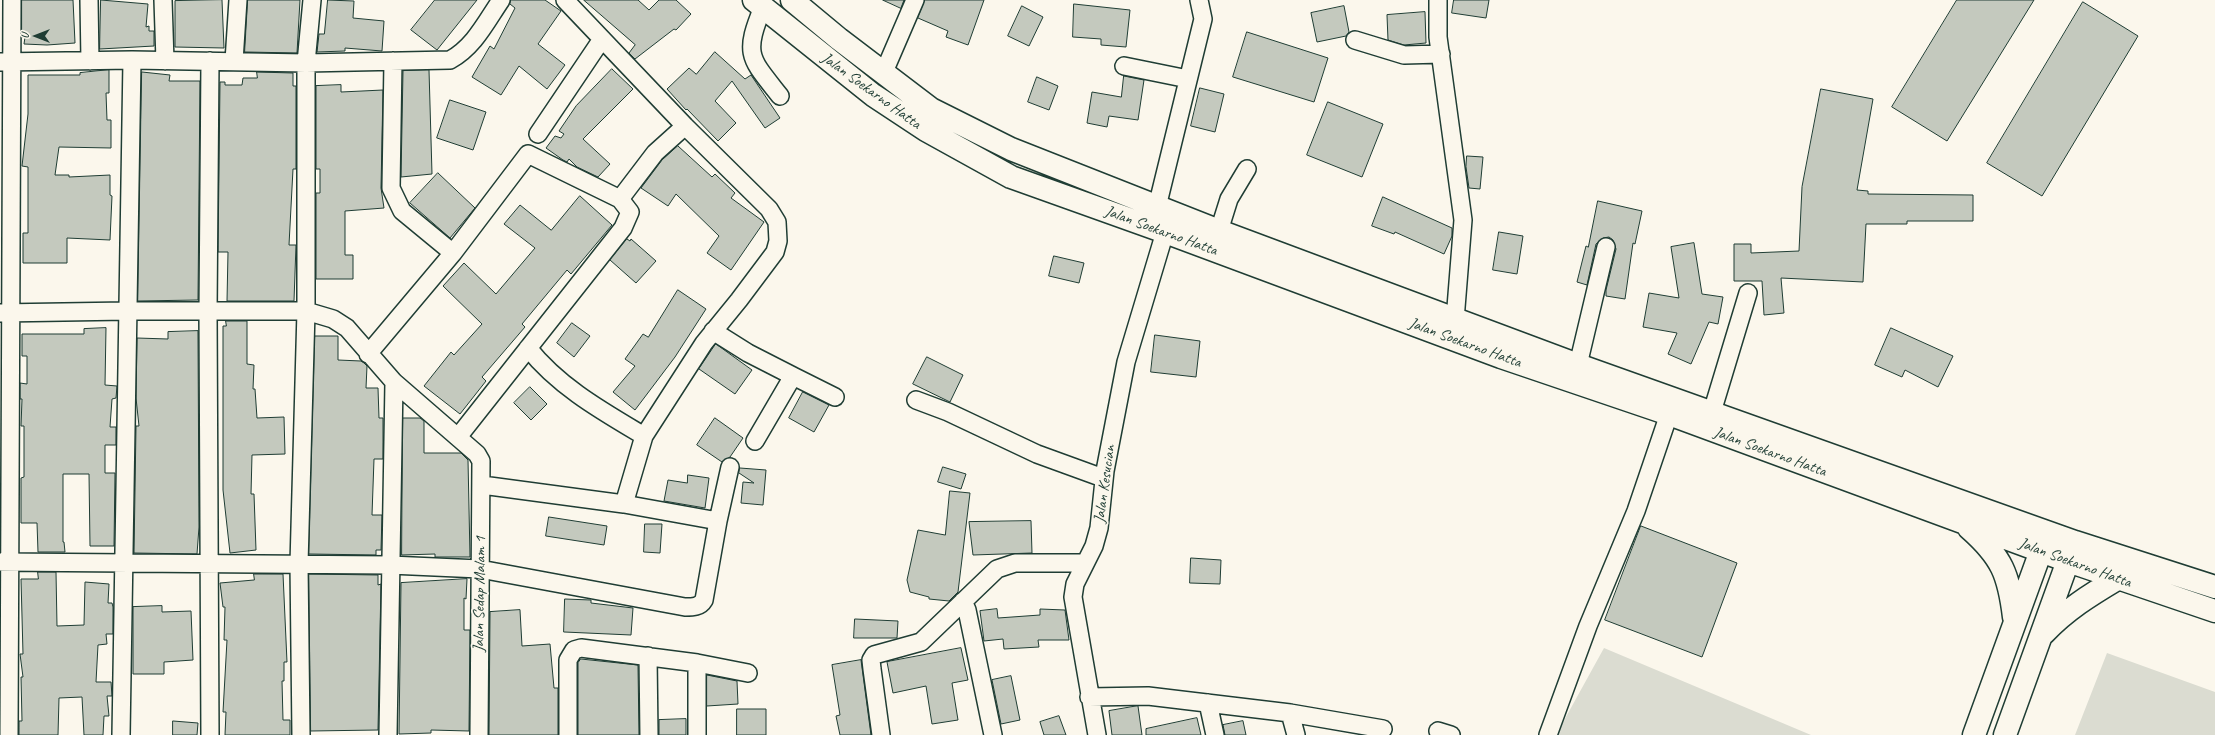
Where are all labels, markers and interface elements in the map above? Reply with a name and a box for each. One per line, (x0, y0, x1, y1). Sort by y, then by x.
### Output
north arrow (16, 16, 56, 56)
text: U (17, 33, 31, 39)
street label: Jalan Soekarno Hatta (818, 48, 924, 134)
street label: Jalan Soekarno Hatta (1102, 202, 1220, 260)
street label: Jalan Soekarno Hatta (1406, 314, 1524, 372)
street label: Jalan Soekarno Hatta (1711, 423, 1829, 481)
street label: Jalan Kesucian (1090, 444, 1120, 524)
street label: Jalan Soekarno Hatta (2016, 534, 2134, 592)
street label: Jalan Sedap Malam 1 (469, 536, 491, 652)

